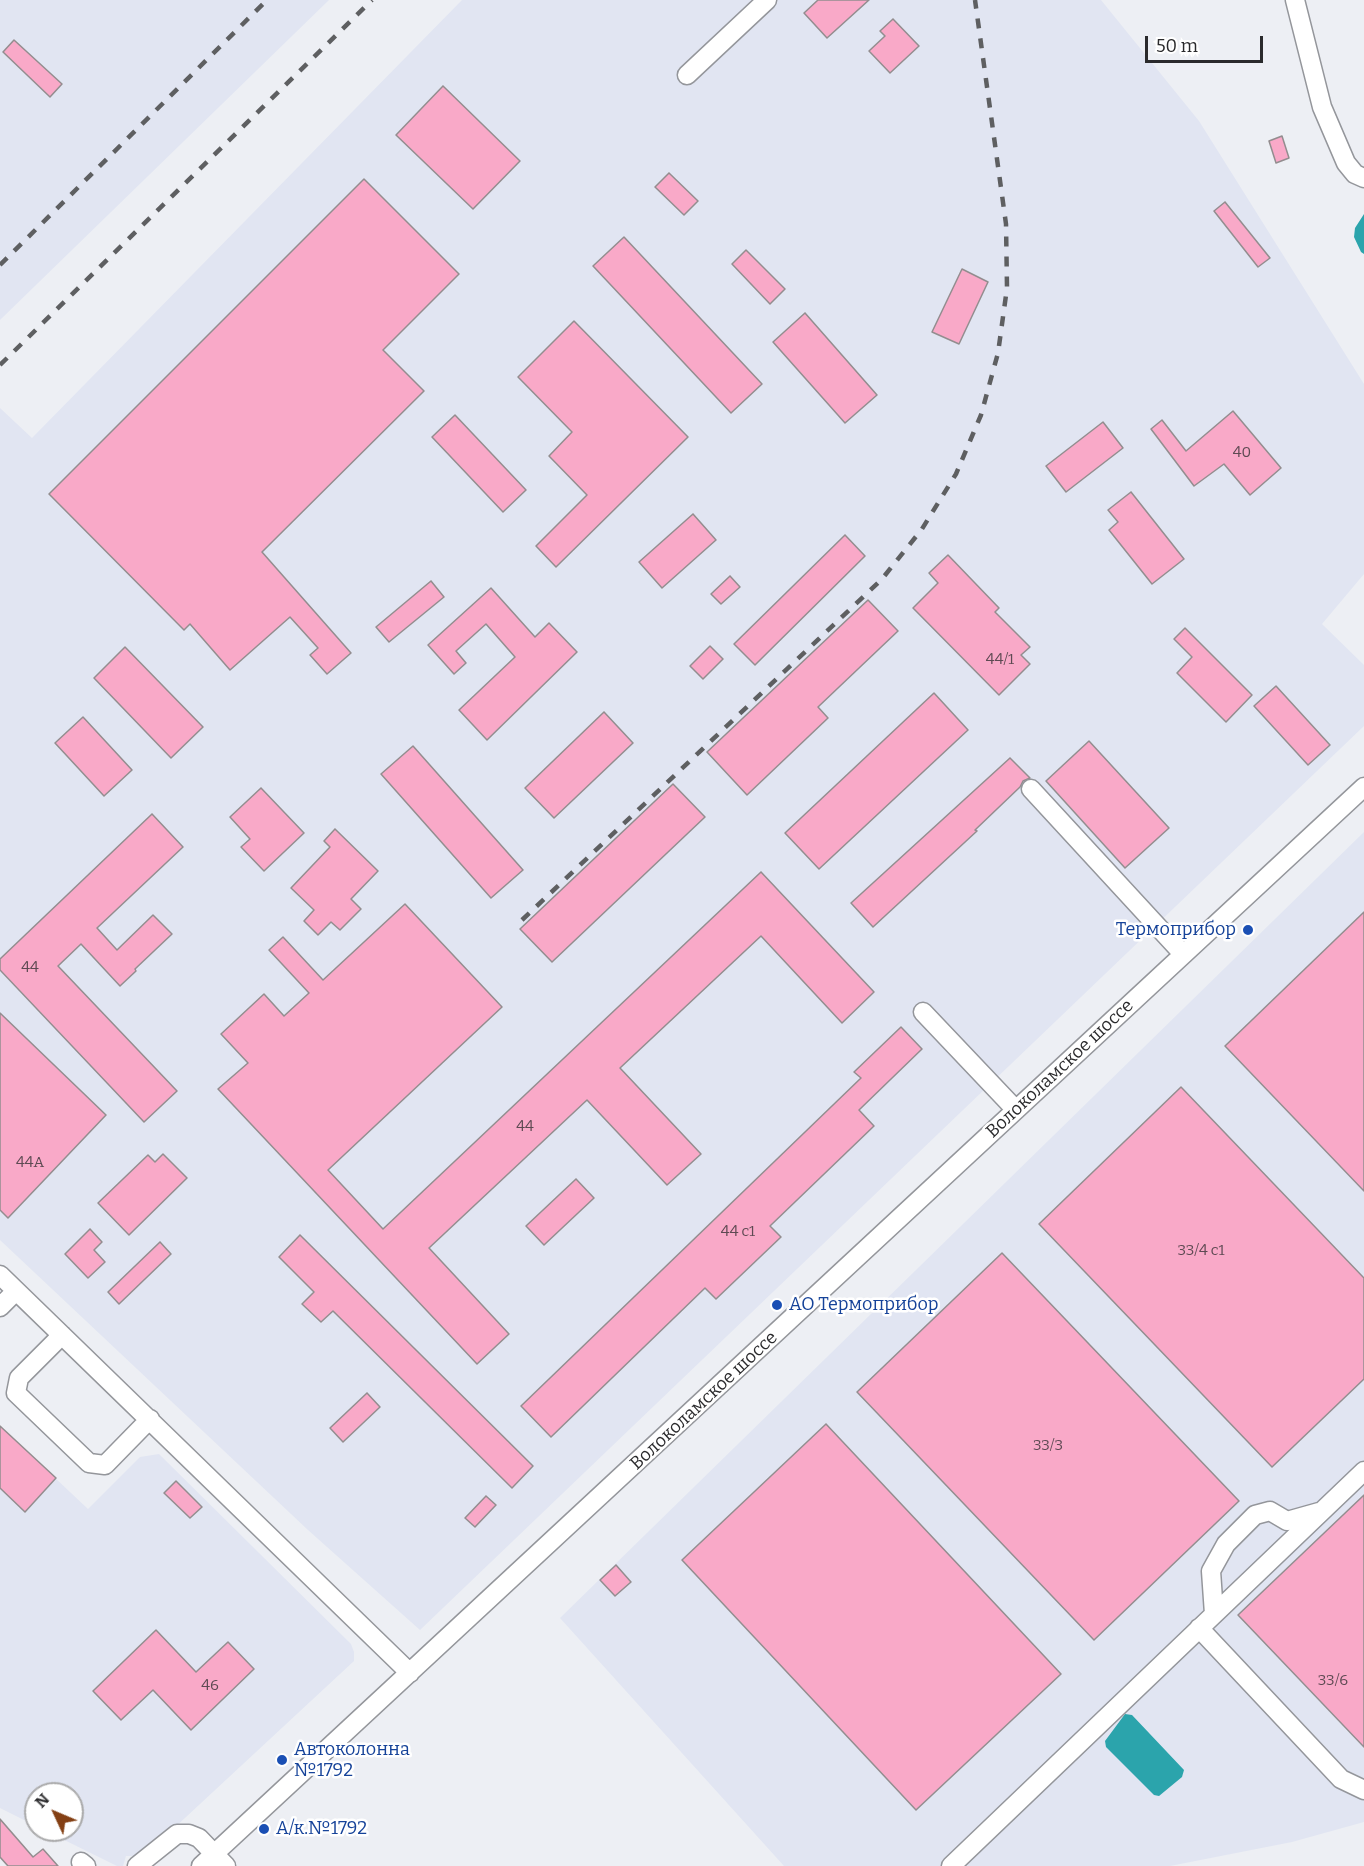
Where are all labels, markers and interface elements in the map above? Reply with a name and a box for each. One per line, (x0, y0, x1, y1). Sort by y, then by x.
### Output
scale bar (1148, 24, 1266, 62)
text: 50 m (1156, 35, 1198, 57)
house number: 40 (1233, 444, 1251, 462)
house number: 44/1 (986, 651, 1014, 669)
place label: Термоприбор (1116, 919, 1236, 941)
marker: Термоприбор (1241, 923, 1255, 937)
house number: 44 (21, 959, 39, 977)
street label: Волоколамское шоссе (982, 995, 1138, 1143)
house number: 44 (516, 1118, 534, 1136)
house number: 44А (16, 1154, 44, 1172)
house number: 44 с1 (721, 1223, 755, 1241)
house number: 33/4 с1 (1177, 1242, 1225, 1260)
place label: АО Термоприбор (789, 1294, 939, 1316)
marker: АО Термоприбор (770, 1298, 784, 1312)
street label: Волоколамское шоссе (626, 1327, 782, 1475)
house number: 33/3 (1033, 1437, 1063, 1455)
house number: 33/6 (1318, 1672, 1348, 1690)
house number: 46 (201, 1677, 219, 1695)
place label: Автоколонна №1792 (294, 1739, 410, 1782)
marker: Автоколонна №1792 (275, 1753, 289, 1767)
north arrow (24, 1782, 84, 1842)
text: N (31, 1789, 53, 1812)
place label: А/к.№1792 (276, 1818, 367, 1840)
marker: А/к.№1792 (257, 1822, 271, 1836)

